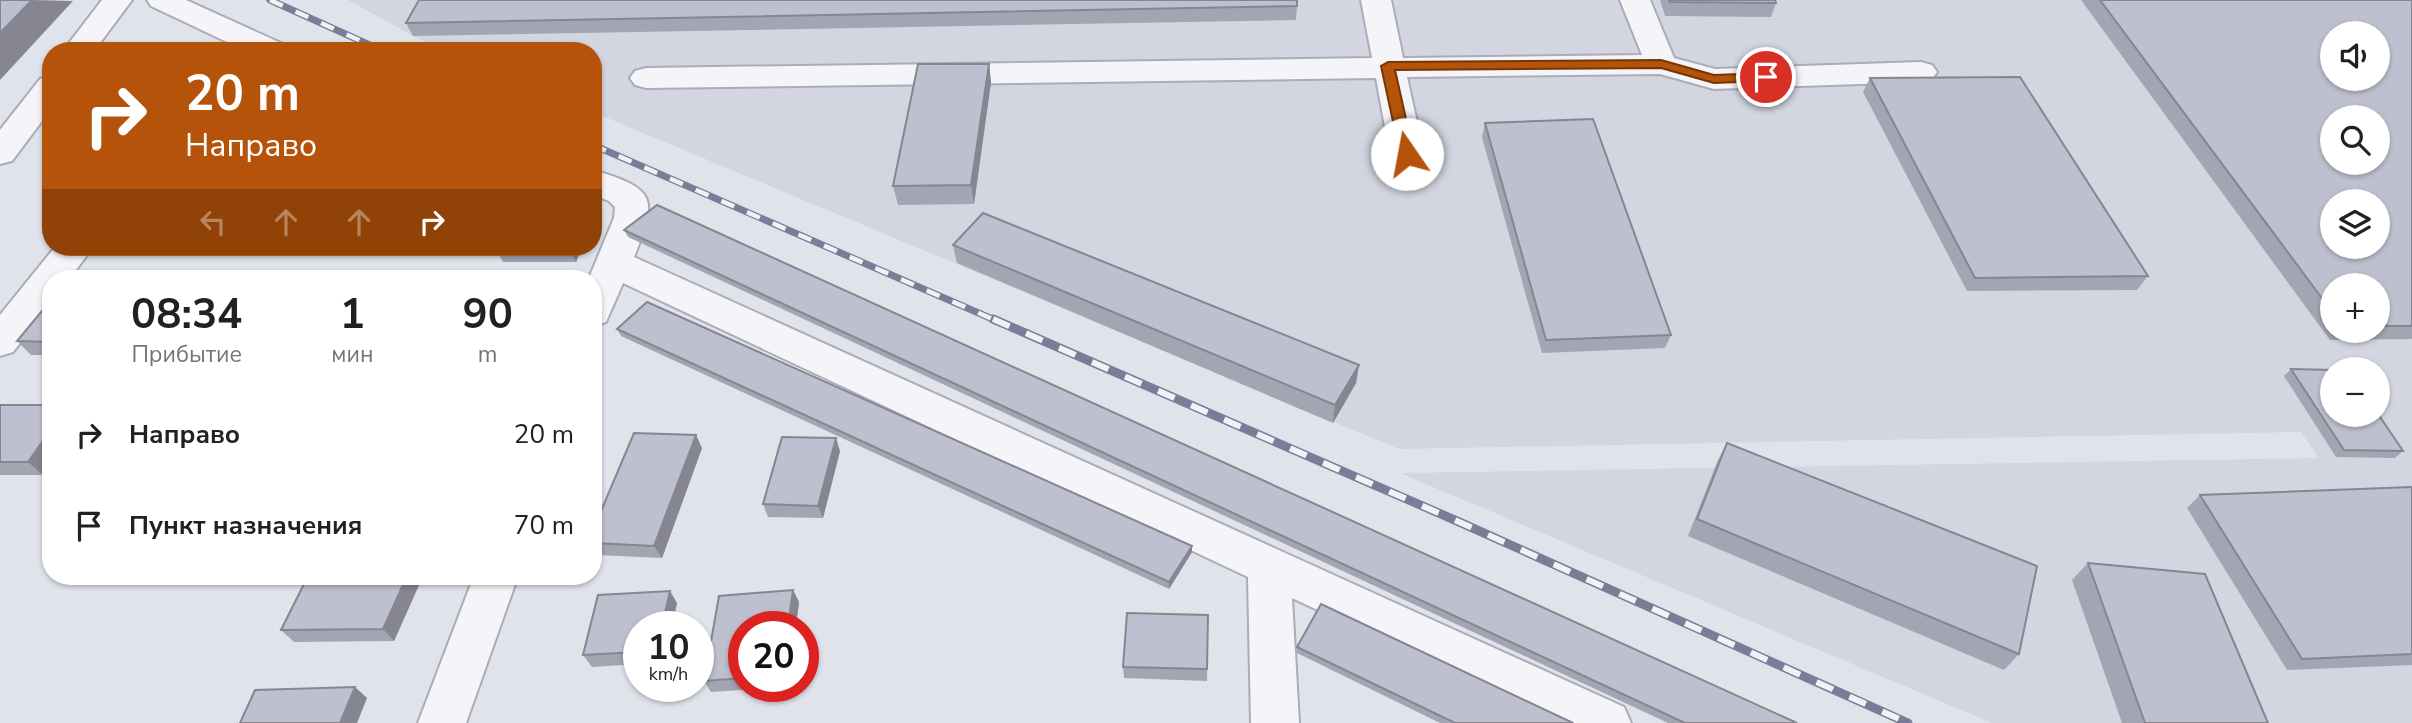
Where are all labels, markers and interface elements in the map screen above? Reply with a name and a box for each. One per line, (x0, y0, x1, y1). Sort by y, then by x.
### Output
map controls (2320, 21, 2390, 427)
button: sound (2320, 21, 2390, 91)
pin (1736, 47, 1796, 107)
icon: arrive (1747, 58, 1785, 96)
text: 20 m (185, 60, 300, 127)
icon: right (70, 70, 161, 161)
button: search (2320, 105, 2390, 175)
position arrow (1370, 117, 1444, 191)
text: Направо (185, 124, 317, 167)
button: layers (2320, 189, 2390, 259)
icon: left (194, 203, 232, 241)
icon: ahead (267, 203, 305, 241)
icon: ahead (340, 203, 378, 241)
icon: right (413, 203, 451, 241)
button: + (2320, 273, 2390, 343)
text: 08:34 (131, 286, 242, 343)
text: 1 (340, 286, 365, 343)
text: 90 (463, 286, 513, 343)
text: Прибытие (131, 339, 242, 370)
text: мин (331, 339, 373, 370)
text: m (478, 339, 498, 370)
button: − (2320, 357, 2390, 427)
icon: right (70, 416, 108, 454)
text: Направо (129, 417, 240, 452)
text: 20 m (514, 417, 574, 452)
icon: arrive (70, 507, 108, 545)
text: Пункт назначения (129, 508, 362, 543)
text: 70 m (514, 508, 574, 543)
speed limit sign: 20 (728, 611, 819, 702)
text: 10 (647, 624, 690, 671)
text: km/h (649, 662, 688, 686)

